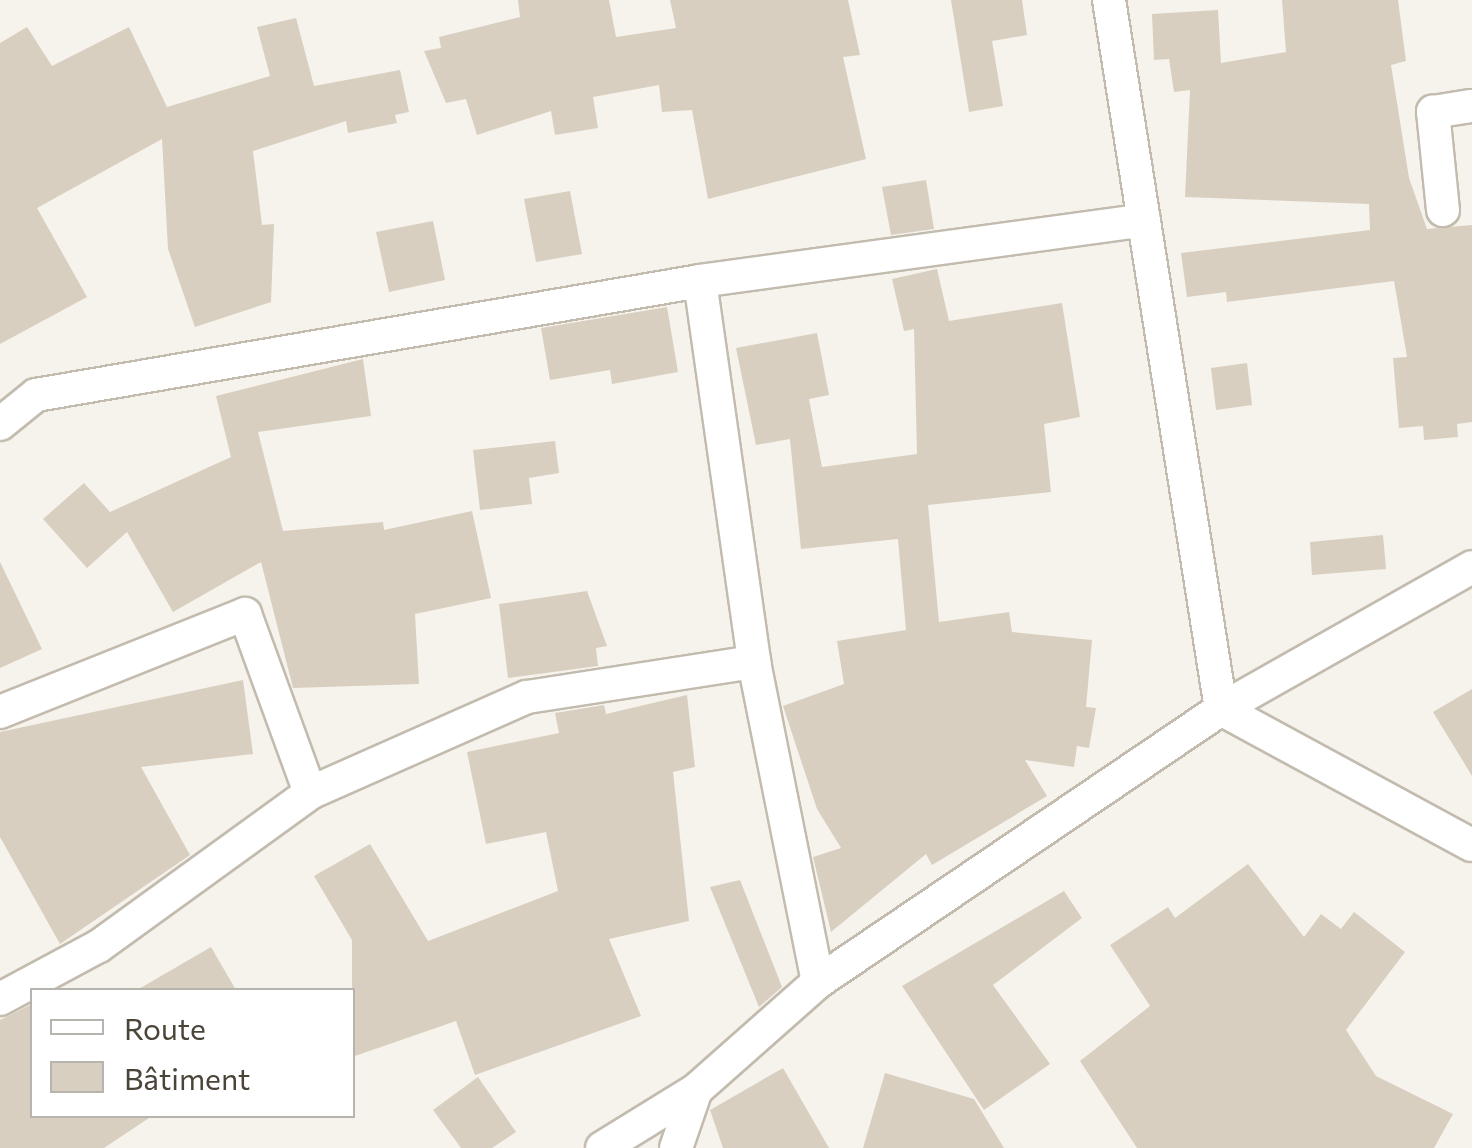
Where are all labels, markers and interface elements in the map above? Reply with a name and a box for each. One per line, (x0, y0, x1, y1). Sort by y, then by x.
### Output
legend (30, 988, 355, 1118)
text: Route (124, 1009, 206, 1046)
text: Bâtiment (124, 1059, 250, 1096)

